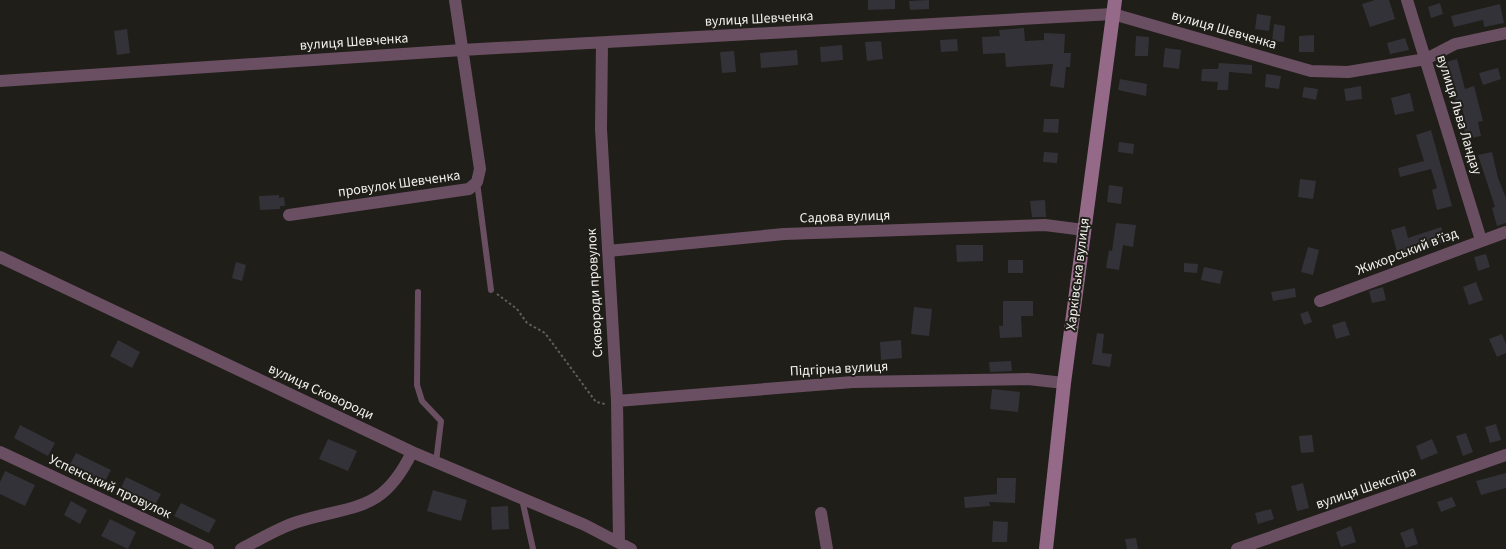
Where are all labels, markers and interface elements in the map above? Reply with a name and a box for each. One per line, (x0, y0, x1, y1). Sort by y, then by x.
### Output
street label: вулиця Шевченка (1169, 5, 1279, 55)
street label: вулиця Шевченка (704, 6, 814, 32)
street label: вулиця Шевченка (299, 28, 409, 56)
street label: вулиця Льва Ландау (1431, 53, 1487, 178)
street label: провулок Шевченка (337, 166, 461, 202)
street label: Садова вулиця (799, 205, 891, 229)
street label: Харківська вулиця (1061, 217, 1095, 331)
street label: Жихорський в’їзд (1353, 223, 1461, 281)
street label: Сковороди провулок (582, 228, 608, 358)
street label: Підгірна вулиця (789, 356, 889, 382)
street label: вулиця Сковороди (265, 359, 377, 425)
street label: Успенський провулок (46, 450, 175, 524)
street label: вулиця Шекспіра (1313, 461, 1419, 515)

